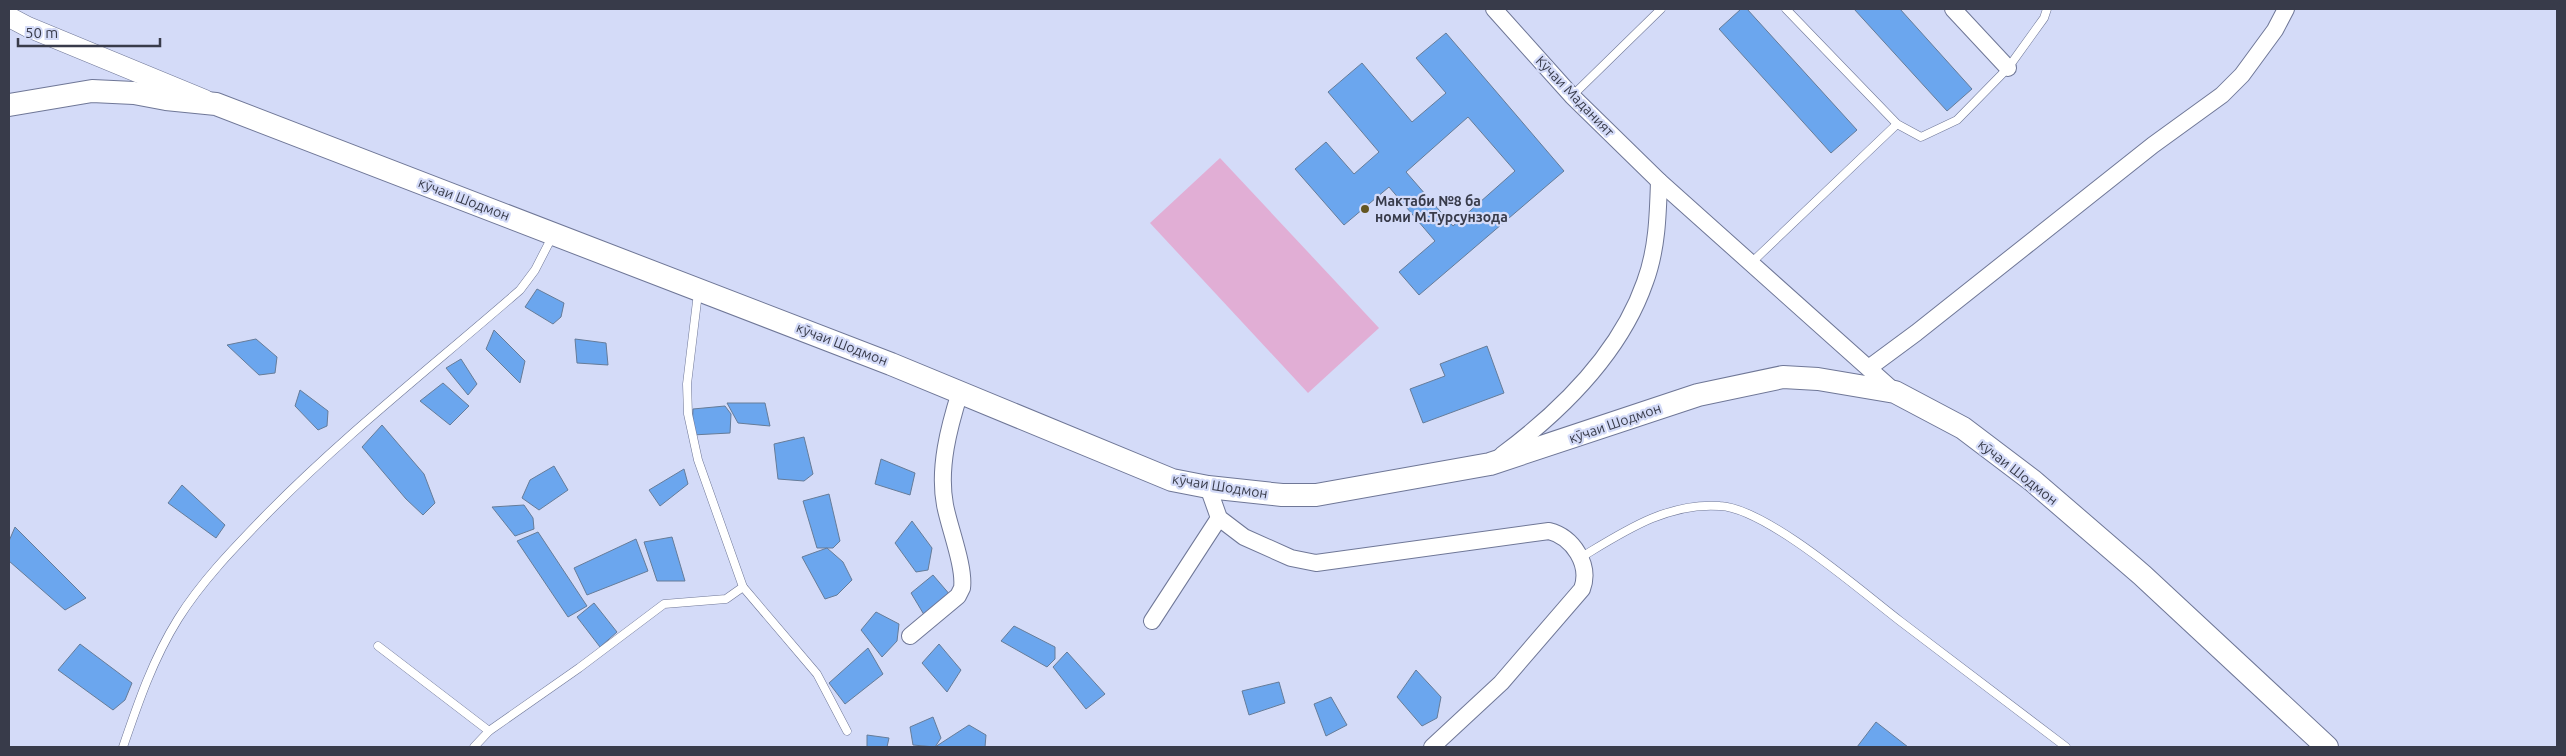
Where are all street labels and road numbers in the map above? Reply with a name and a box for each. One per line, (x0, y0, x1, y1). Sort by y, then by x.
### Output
street label: Кӯчаи Маданият (1533, 52, 1617, 140)
street label: кӯчаи Шодмон (416, 174, 512, 224)
street label: кӯчаи Шодмон (794, 319, 890, 369)
street label: кӯчаи Шодмон (1567, 400, 1663, 446)
street label: кӯчаи Шодмон (1975, 436, 2061, 508)
street label: кӯчаи Шодмон (1171, 471, 1269, 501)

